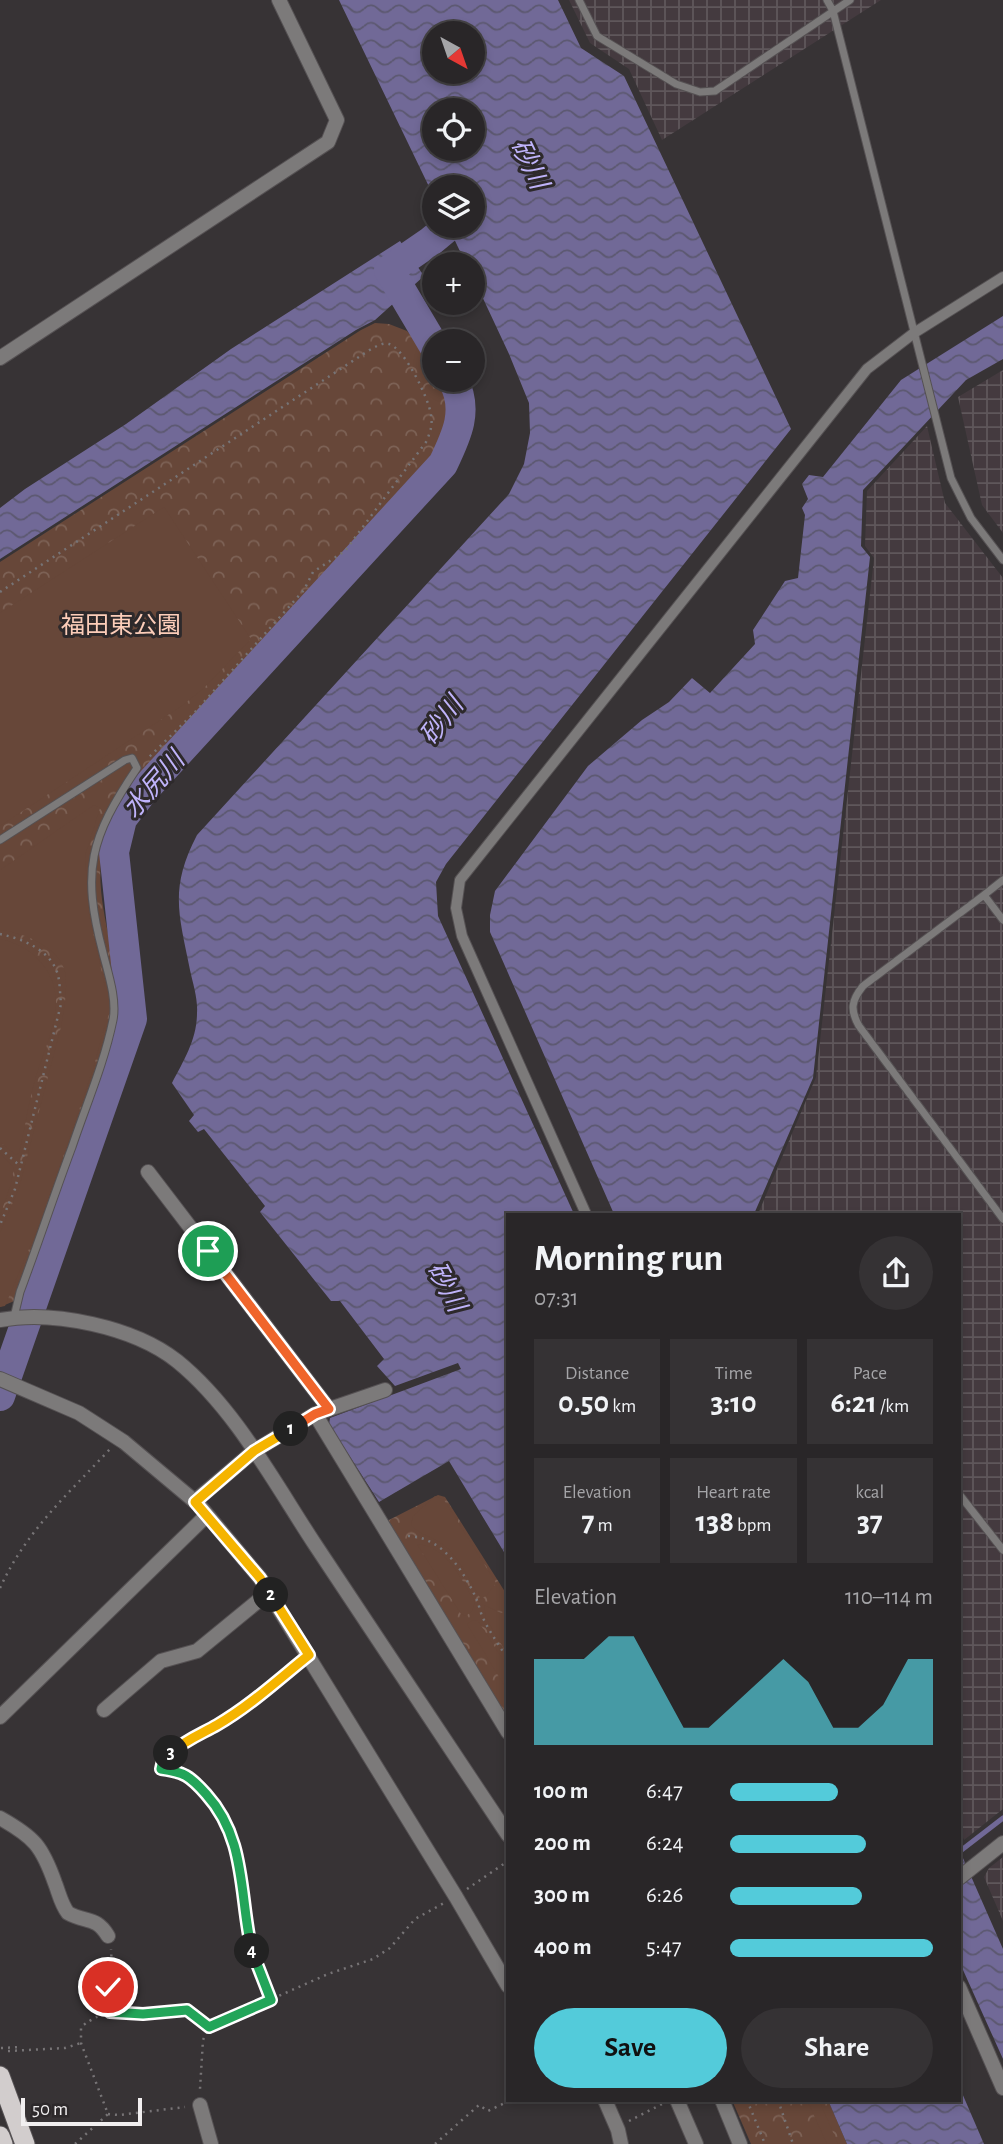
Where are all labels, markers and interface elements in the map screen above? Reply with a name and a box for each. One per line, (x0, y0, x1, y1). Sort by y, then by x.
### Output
north arrow (422, 21, 485, 84)
map controls (422, 21, 485, 392)
button: locate (422, 98, 485, 161)
water label: 砂川 (506, 134, 554, 196)
button: layers (422, 175, 485, 238)
button: + (422, 252, 485, 315)
button: − (422, 329, 485, 392)
park label: 福田東公園 (61, 612, 181, 638)
water label: 砂川 (415, 689, 470, 750)
water label: 水尻川 (118, 744, 191, 823)
pin (178, 1221, 238, 1281)
icon: arrive (189, 1232, 227, 1270)
button: share (859, 1236, 933, 1310)
text: Morning run (534, 1240, 723, 1278)
water label: 砂川 (422, 1257, 472, 1319)
text: 07:31 (534, 1287, 578, 1310)
text: Distance (565, 1364, 629, 1383)
text: Time (715, 1364, 752, 1383)
text: Pace (853, 1364, 887, 1383)
text: 0.50 (558, 1388, 609, 1418)
text: 3:10 (710, 1388, 757, 1418)
text: 6:21 (830, 1388, 877, 1418)
text: km (609, 1397, 636, 1416)
text: /km (877, 1397, 909, 1416)
pin: 1 (274, 1412, 308, 1446)
text: 1 (287, 1419, 294, 1438)
text: Elevation (563, 1483, 632, 1502)
text: Heart rate (696, 1483, 771, 1502)
text: kcal (855, 1483, 884, 1502)
text: 7 (582, 1507, 594, 1537)
text: 138 (695, 1507, 734, 1537)
text: 37 (857, 1507, 883, 1537)
text: m (594, 1516, 613, 1535)
text: bpm (734, 1516, 772, 1535)
pin: 2 (254, 1578, 288, 1612)
text: 2 (266, 1585, 275, 1604)
text: Elevation (534, 1586, 617, 1609)
text: 110–114 m (845, 1586, 933, 1609)
pin: 3 (154, 1736, 188, 1770)
text: 3 (166, 1743, 175, 1762)
text: 100 m (534, 1780, 588, 1803)
text: 6:47 (646, 1780, 683, 1803)
text: 200 m (534, 1832, 591, 1855)
text: 6:24 (646, 1832, 684, 1855)
text: 300 m (534, 1884, 590, 1907)
text: 6:26 (646, 1884, 683, 1907)
pin: 4 (234, 1934, 270, 1968)
text: 400 m (534, 1936, 592, 1959)
text: 5:47 (646, 1936, 682, 1959)
text: 4 (247, 1941, 256, 1960)
pin (78, 1957, 138, 2017)
icon: check (89, 1968, 127, 2006)
button: Save (534, 2008, 727, 2088)
button: Share (741, 2008, 933, 2088)
scale bar (21, 2095, 142, 2127)
text: 50 m (32, 2100, 68, 2119)

